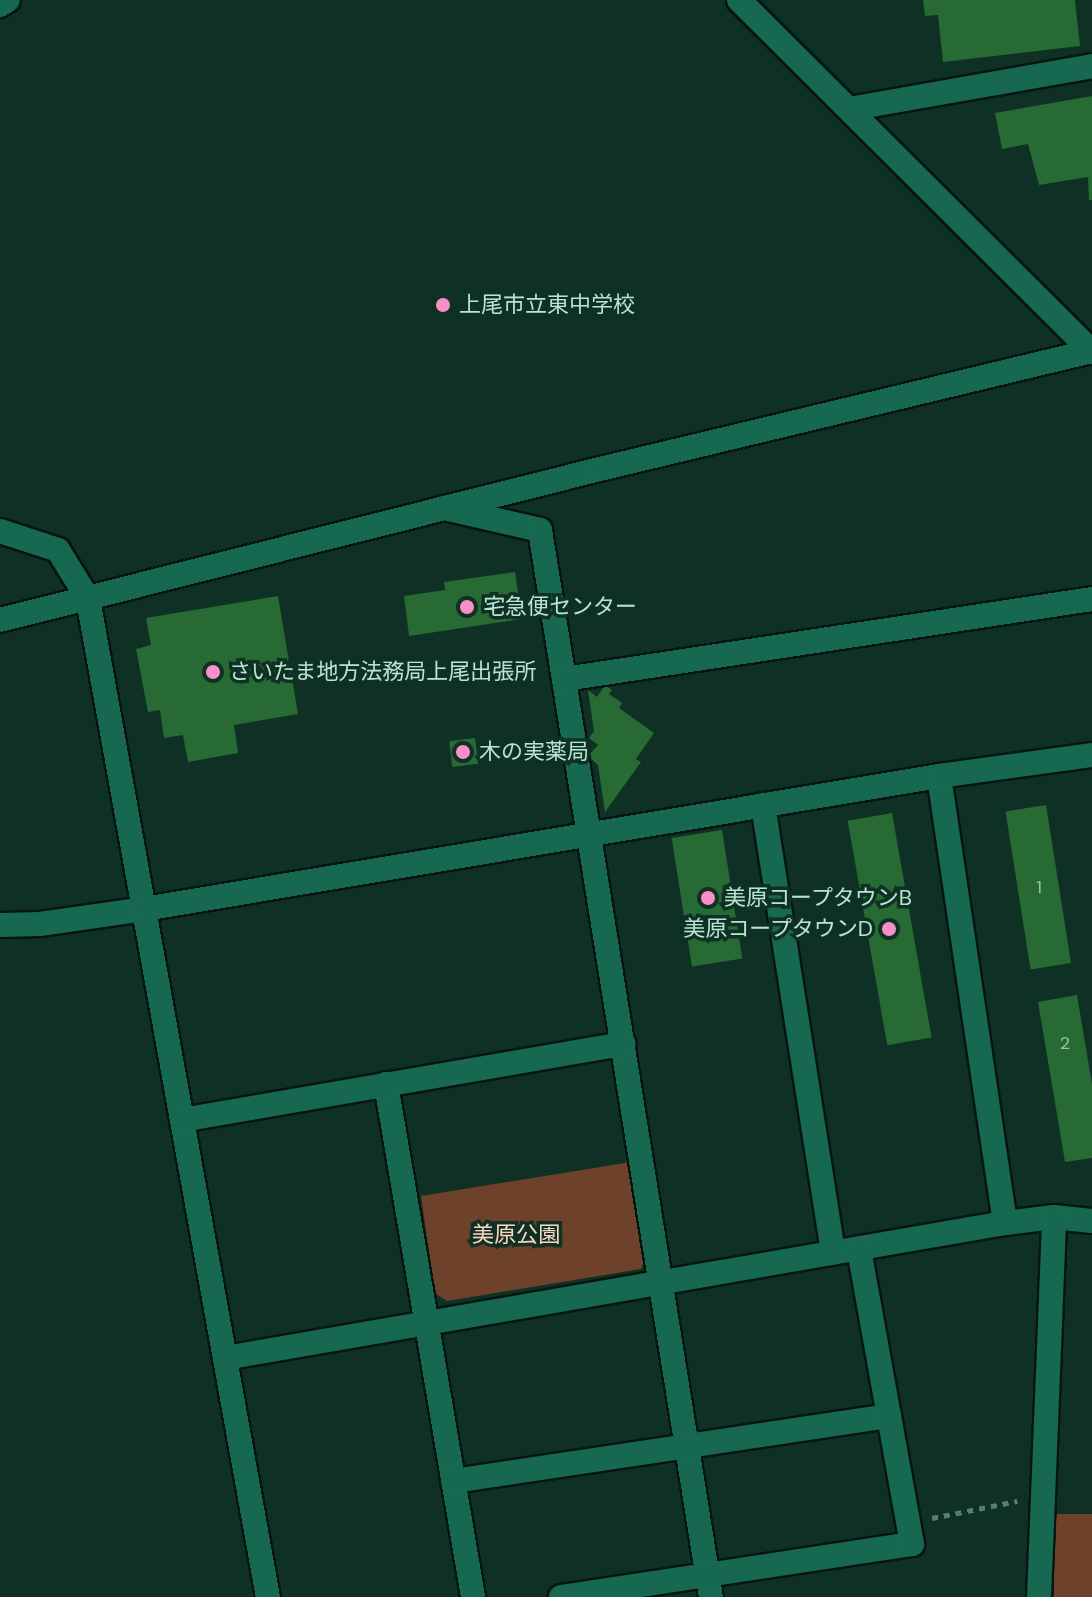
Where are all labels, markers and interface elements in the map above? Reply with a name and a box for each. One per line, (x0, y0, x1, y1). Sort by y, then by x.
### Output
place label: 上尾市立東中学校 (459, 292, 635, 318)
marker: 上尾市立東中学校 (434, 296, 452, 314)
place label: 宅急便センター (483, 594, 637, 620)
marker: 宅急便センター (458, 598, 476, 616)
place label: さいたま地方法務局上尾出張所 (229, 659, 537, 685)
marker: さいたま地方法務局上尾出張所 (204, 663, 222, 681)
place label: 木の実薬局 (479, 739, 589, 765)
marker: 木の実薬局 (454, 743, 472, 761)
house number: 1 (1036, 876, 1042, 898)
place label: 美原コープタウンB (724, 885, 913, 911)
marker: 美原コープタウンB (699, 889, 717, 907)
place label: 美原コープタウンD (682, 916, 873, 942)
marker: 美原コープタウンD (880, 920, 898, 938)
house number: 2 (1060, 1032, 1070, 1054)
park label: 美原公園 (472, 1222, 560, 1248)

